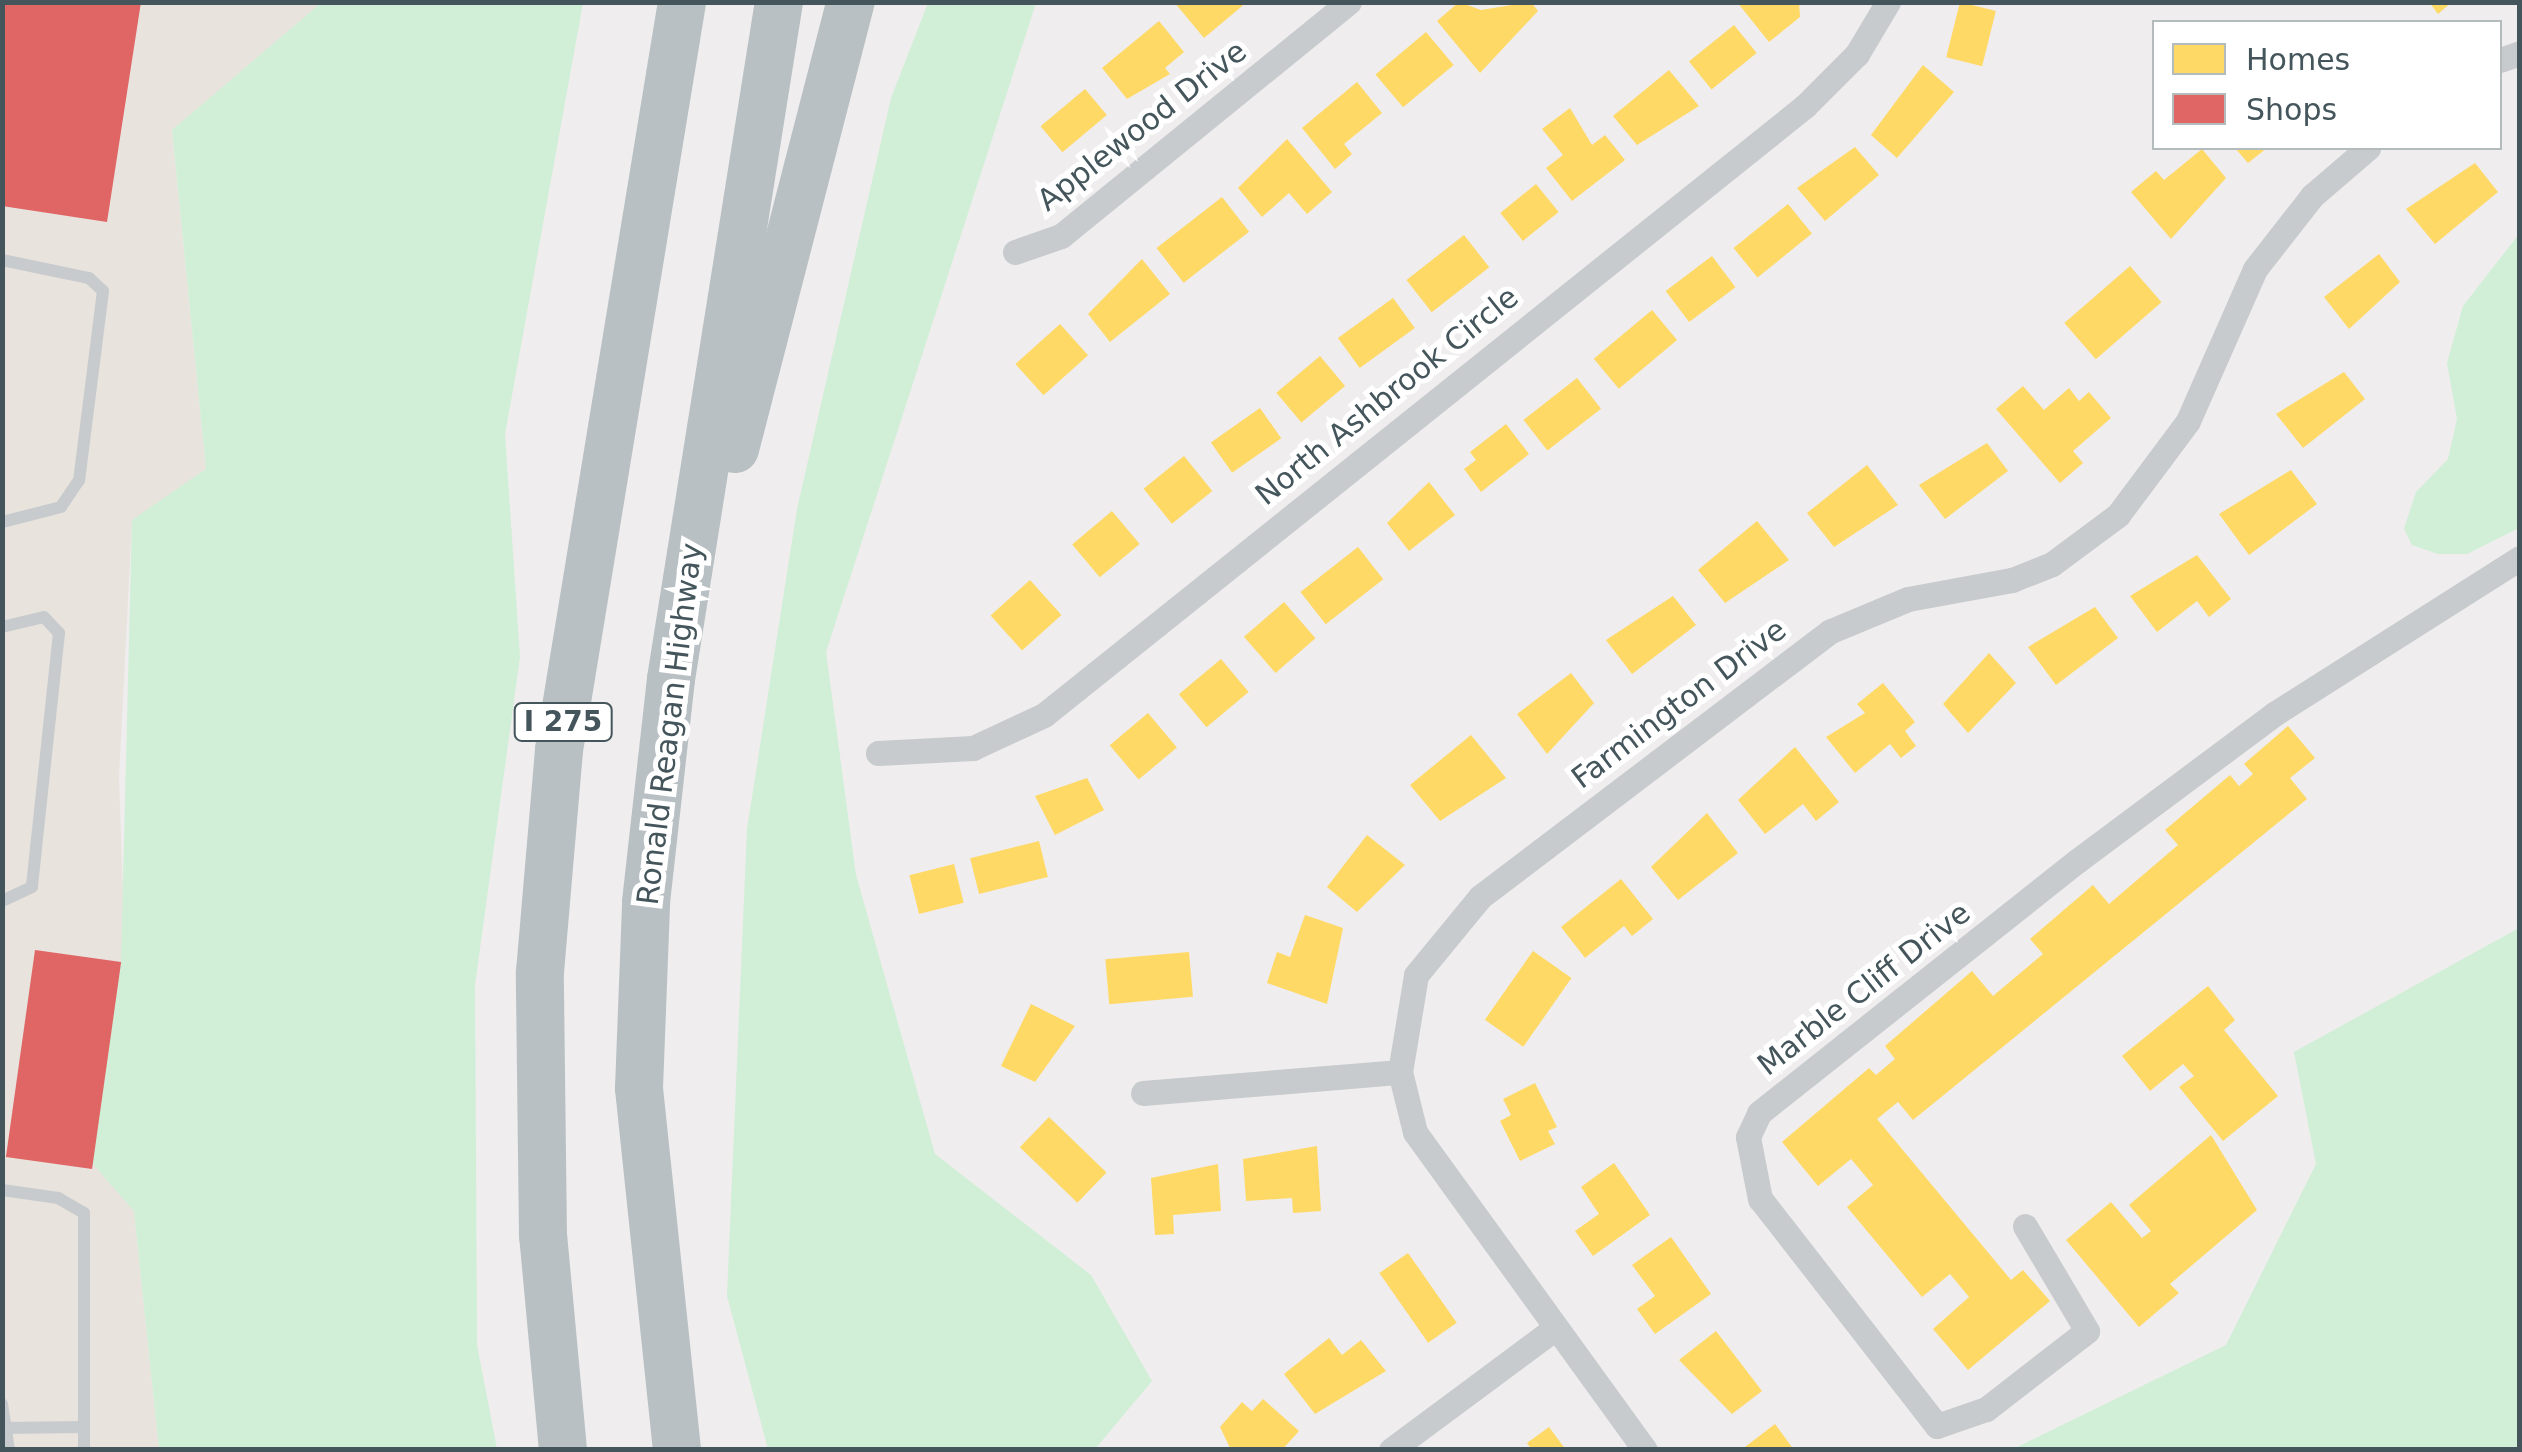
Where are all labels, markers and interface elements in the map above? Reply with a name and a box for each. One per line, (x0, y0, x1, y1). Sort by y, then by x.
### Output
legend (2152, 20, 2502, 150)
street label: Applewood Drive (1030, 33, 1254, 219)
text: Homes (2246, 42, 2350, 77)
text: Shops (2246, 92, 2337, 127)
street label: North Ashbrook Circle (1249, 279, 1525, 513)
street label: Ronald Reagan Highway (630, 541, 710, 907)
street label: Farmington Drive (1565, 612, 1793, 796)
road number: I 275 (513, 699, 613, 745)
street label: Marble Cliff Drive (1751, 895, 1977, 1083)

